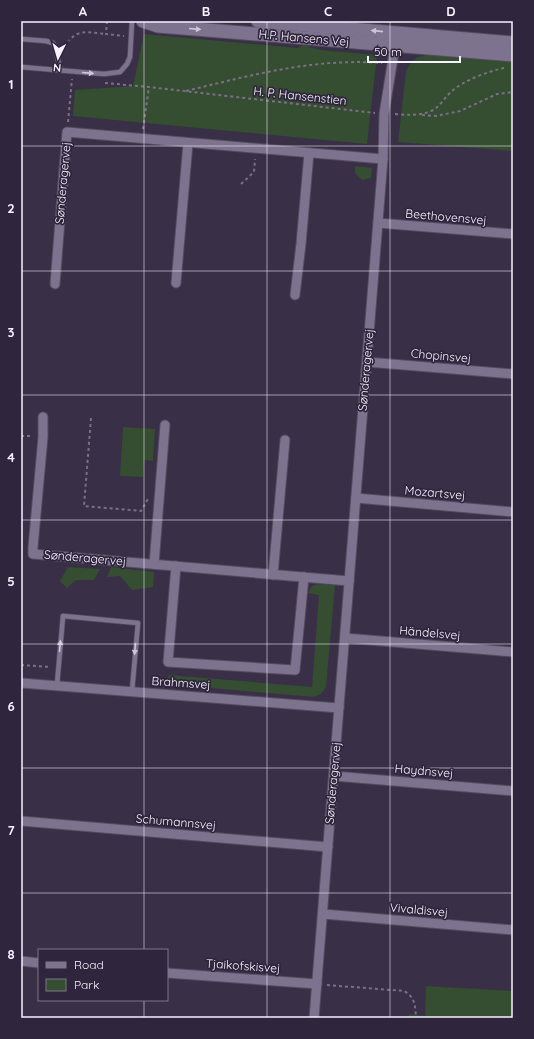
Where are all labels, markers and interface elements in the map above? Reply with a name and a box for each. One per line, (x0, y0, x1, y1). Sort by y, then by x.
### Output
text: A (79, 3, 88, 19)
text: B (202, 3, 210, 19)
text: C (324, 3, 332, 19)
text: D (446, 3, 456, 19)
one-way arrow (189, 26, 201, 33)
street label: H.P. Hansens Vej (258, 26, 350, 49)
one-way arrow (371, 27, 383, 34)
north arrow (38, 38, 78, 78)
scale bar (368, 38, 460, 64)
text: 50 m (374, 44, 402, 59)
text: N (52, 61, 62, 75)
one-way arrow (82, 69, 94, 76)
text: 1 (8, 76, 14, 92)
street label: H. P. Hansenstien (253, 83, 347, 108)
street label: Sønderagervej (51, 141, 74, 225)
text: 2 (7, 200, 15, 216)
street label: Beethovensvej (405, 205, 487, 228)
text: 3 (8, 324, 15, 340)
street label: Sønderagervej (354, 328, 377, 412)
street label: Chopinsvej (410, 345, 472, 366)
text: 4 (7, 449, 15, 465)
street label: Mozartsvej (404, 482, 466, 503)
street label: Sønderagervej (43, 546, 127, 569)
text: 5 (7, 573, 15, 589)
street label: Händelsvej (399, 622, 461, 643)
one-way arrow (57, 640, 64, 652)
one-way arrow (132, 643, 139, 655)
street label: Brahmsvej (151, 673, 211, 692)
text: 6 (7, 698, 15, 714)
street label: Sønderagervej (321, 741, 344, 825)
street label: Haydnsvej (394, 760, 454, 781)
street label: Schumannsvej (135, 811, 217, 832)
text: 7 (7, 822, 15, 838)
street label: Vivaldisvej (389, 899, 449, 920)
text: 8 (7, 946, 15, 962)
legend (38, 949, 168, 1001)
street label: Tjaikofskisvej (205, 955, 281, 976)
text: Road (74, 957, 104, 972)
text: Park (74, 977, 99, 992)

